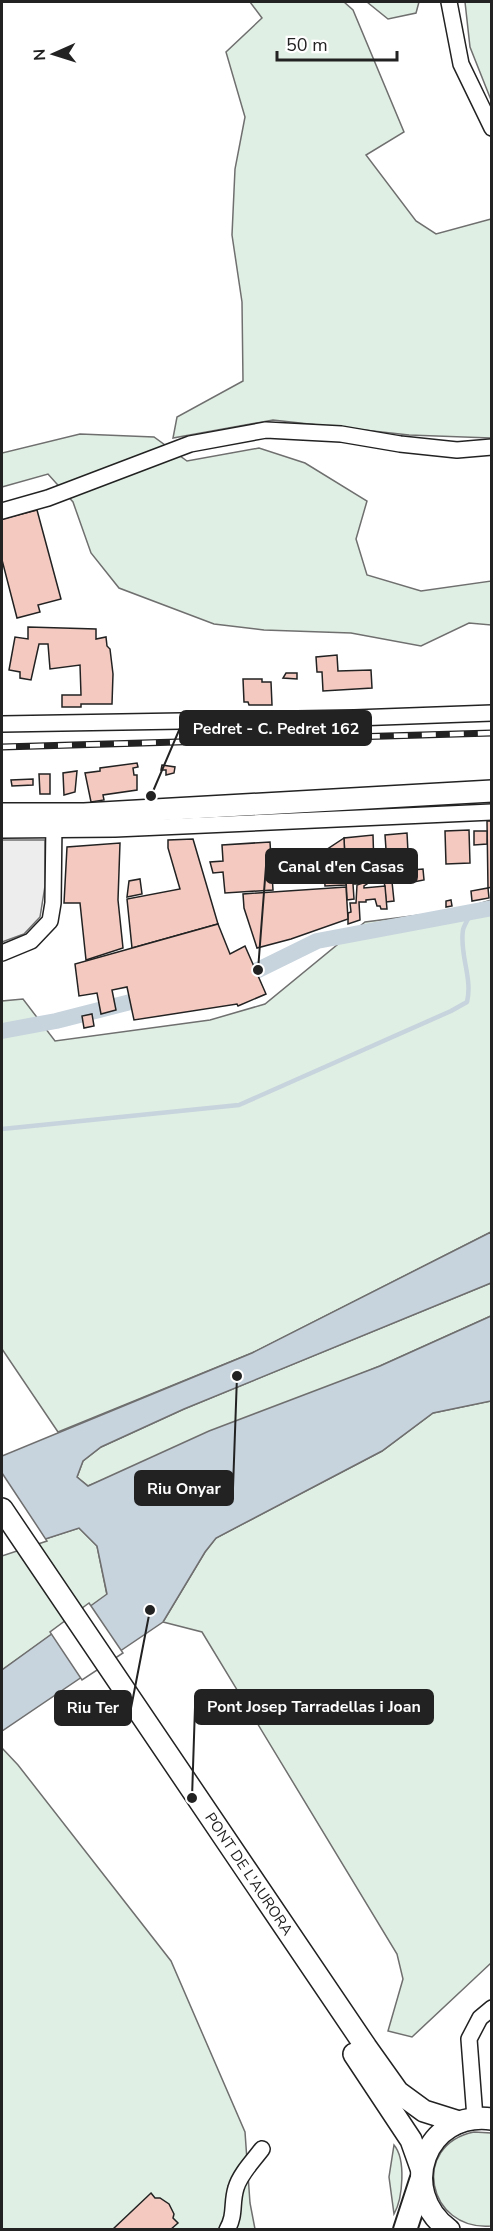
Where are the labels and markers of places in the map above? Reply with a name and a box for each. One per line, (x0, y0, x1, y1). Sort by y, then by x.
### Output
callout: Pedret - C. Pedret 162 (180, 711, 371, 745)
callout: Canal d'en Casas (266, 849, 417, 883)
callout: Riu Onyar (135, 1471, 233, 1505)
callout: Pont Josep Tarradellas i Joan (195, 1690, 433, 1724)
callout: Riu Ter (55, 1691, 131, 1725)

